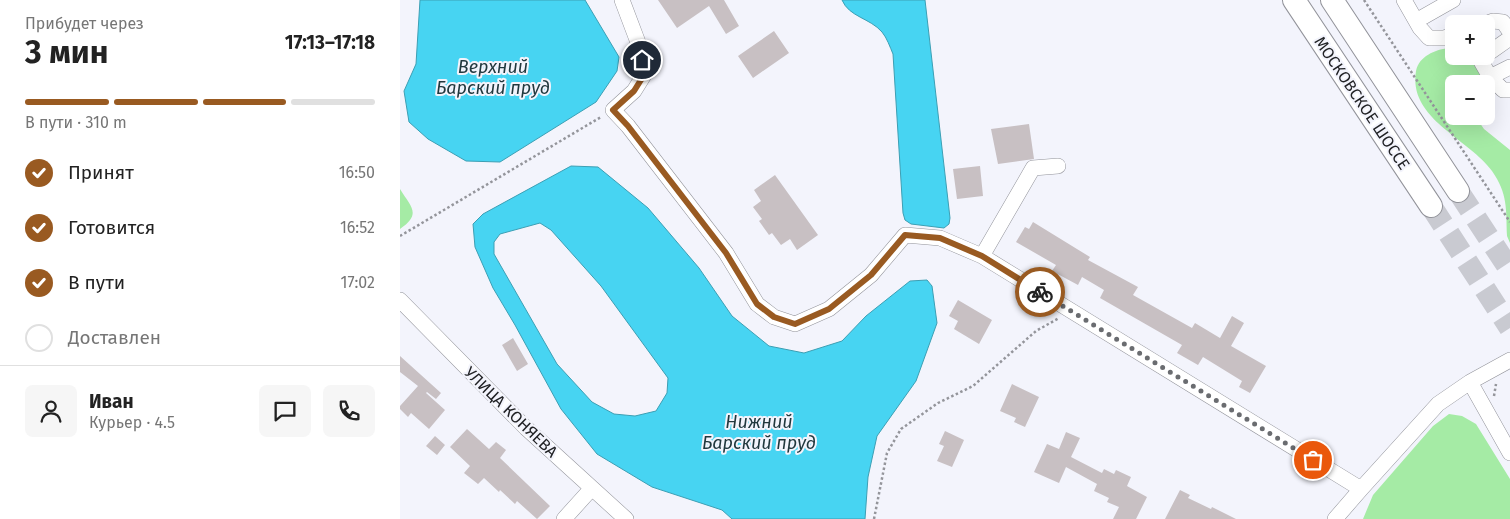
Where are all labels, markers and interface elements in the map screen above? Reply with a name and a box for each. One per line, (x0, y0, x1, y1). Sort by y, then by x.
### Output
text: Прибудет через (25, 14, 144, 33)
map controls (1445, 15, 1495, 125)
button: + (1445, 15, 1495, 65)
text: 17:13–17:18 (285, 31, 375, 54)
text: 3 мин (25, 33, 108, 71)
street label: МОСКОВСКОЕ ШОССЕ (1310, 33, 1414, 173)
pin (621, 39, 663, 81)
icon: home (628, 46, 656, 74)
water label: Верхний Барский пруд (436, 56, 550, 99)
button: − (1445, 75, 1495, 125)
text: В пути · 310 m (25, 113, 127, 132)
icon: check (25, 159, 53, 187)
text: Принят (68, 161, 134, 184)
text: 16:50 (339, 163, 375, 182)
icon: check (25, 214, 53, 242)
text: Готовится (68, 216, 155, 239)
text: 16:52 (340, 218, 375, 237)
courier (1015, 267, 1065, 317)
icon: check (25, 269, 53, 297)
text: В пути (68, 271, 125, 294)
text: 17:02 (340, 273, 375, 292)
icon: bike (1026, 278, 1054, 306)
text: Доставлен (68, 326, 161, 349)
street label: УЛИЦА КОНЯЕВА (461, 363, 562, 462)
button: person (25, 385, 77, 437)
button: chat (259, 385, 311, 437)
button: phone (323, 385, 375, 437)
text: Иван (89, 390, 134, 413)
water label: Нижний Барский пруд (702, 411, 816, 454)
text: Курьер · 4.5 (89, 413, 175, 432)
pin (1292, 439, 1334, 481)
icon: bag (1299, 446, 1327, 474)

